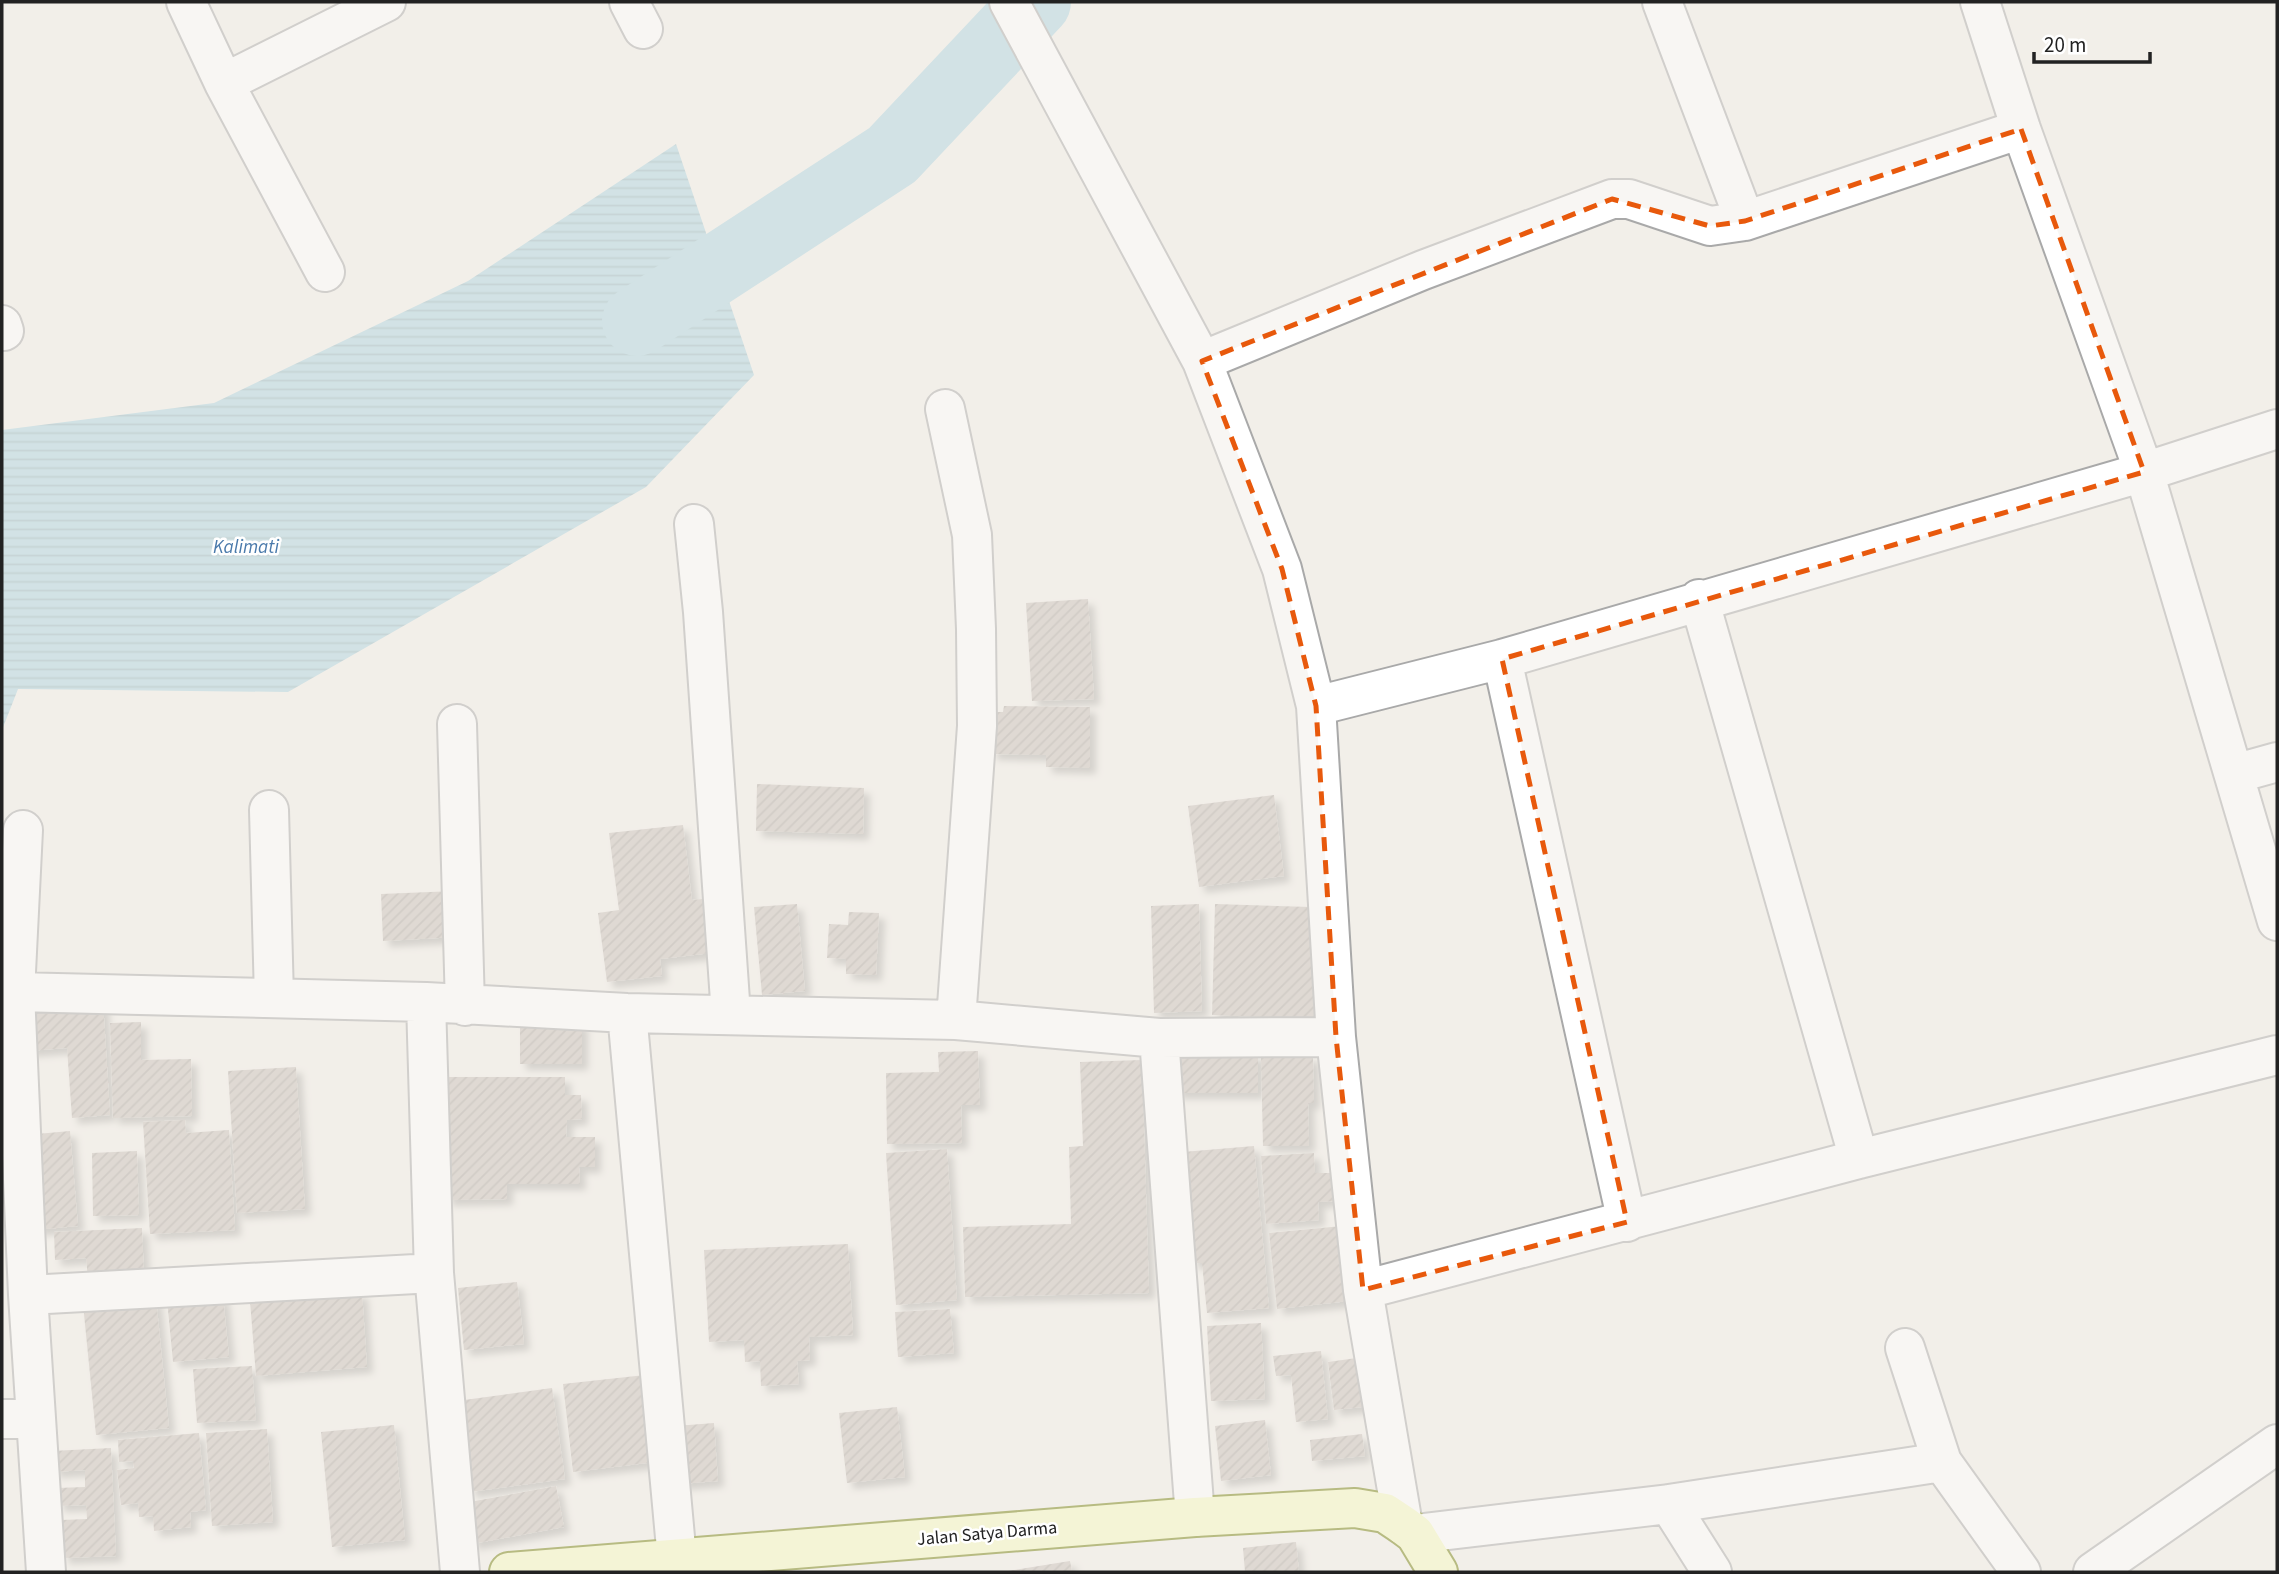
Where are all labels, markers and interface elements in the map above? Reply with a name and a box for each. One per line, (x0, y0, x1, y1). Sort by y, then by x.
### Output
scale bar (2034, 21, 2150, 65)
text: 20 m (2044, 30, 2086, 60)
water label: Kalimati (213, 534, 279, 561)
street label: Jalan Satya Darma (916, 1515, 1058, 1552)

